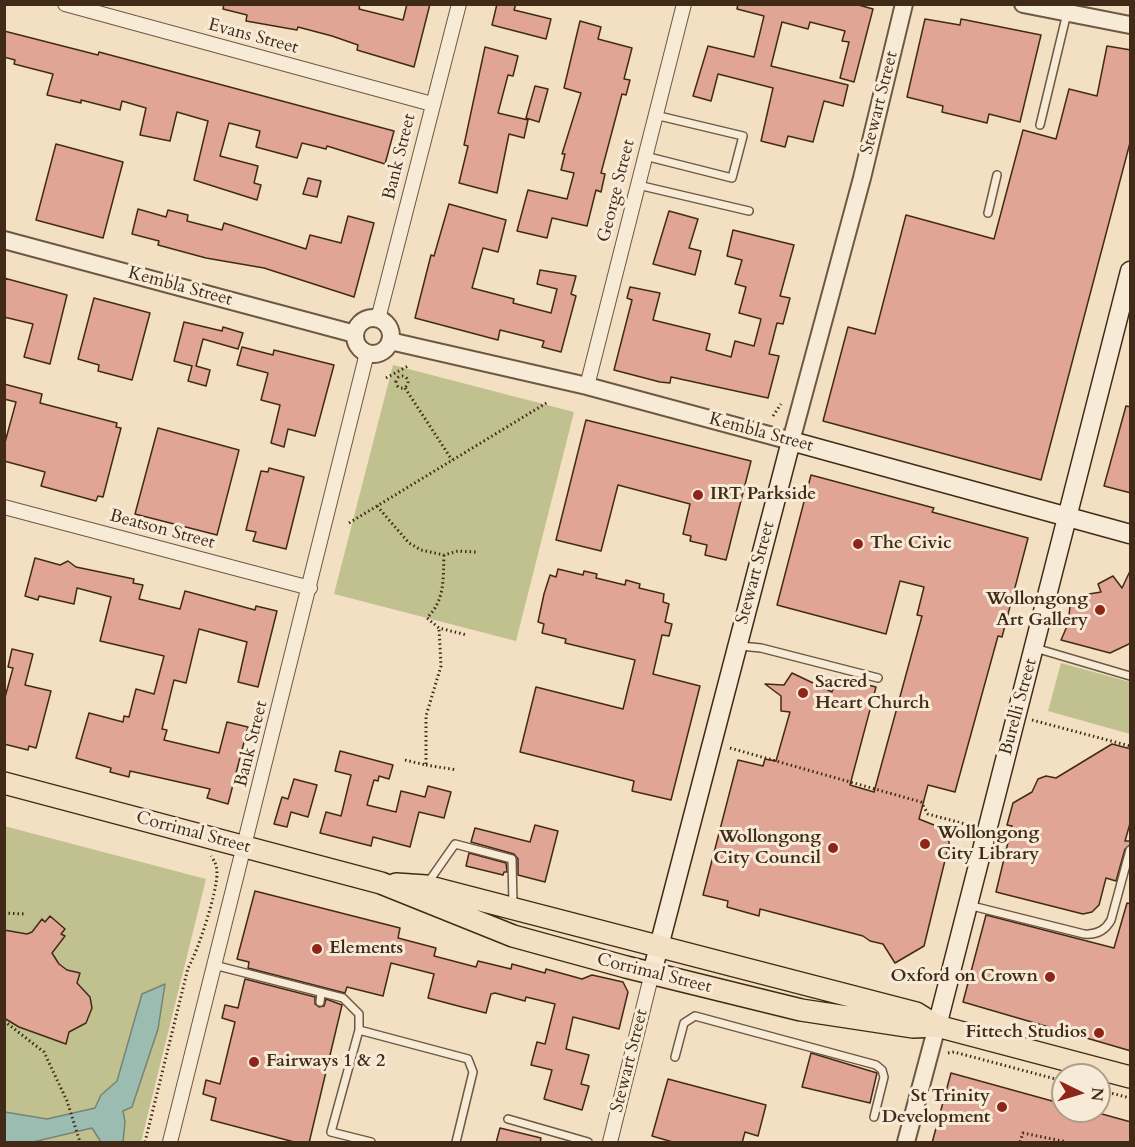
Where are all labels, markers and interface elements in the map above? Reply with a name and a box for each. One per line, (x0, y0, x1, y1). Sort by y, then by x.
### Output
street label: Evans Street (206, 15, 300, 59)
street label: Stewart Street (857, 49, 903, 157)
street label: Bank Street (379, 112, 421, 202)
street label: George Street (594, 137, 640, 245)
street label: Kembla Street (126, 263, 234, 311)
street label: Kembla Street (707, 409, 815, 457)
place label: IRT Parkside (710, 484, 816, 506)
marker: IRT Parkside (691, 488, 705, 502)
street label: Beatson Street (107, 506, 217, 554)
street label: Stewart Street (732, 519, 780, 627)
place label: The Civic (870, 533, 952, 555)
marker: The Civic (851, 537, 865, 551)
place label: Wollongong Art Gallery (986, 589, 1088, 632)
marker: Wollongong Art Gallery (1093, 603, 1107, 617)
street label: Burelli Street (996, 656, 1042, 758)
place label: Sacred Heart Church (815, 672, 930, 714)
marker: Sacred Heart Church (796, 686, 810, 700)
street label: Bank Street (231, 699, 273, 789)
street label: Corrimal Street (134, 807, 252, 859)
place label: Wollongong City Library (937, 823, 1039, 866)
place label: Wollongong City Council (714, 827, 821, 870)
marker: Wollongong City Library (918, 837, 932, 851)
marker: Wollongong City Council (826, 841, 840, 855)
place label: Elements (329, 938, 403, 960)
marker: Elements (310, 942, 324, 956)
street label: Corrimal Street (594, 949, 714, 999)
place label: Oxford on Crown (891, 966, 1038, 988)
marker: Oxford on Crown (1043, 970, 1057, 984)
street label: Stewart Street (607, 1007, 653, 1115)
place label: Fittech Studios (966, 1022, 1087, 1044)
marker: Fittech Studios (1092, 1026, 1106, 1040)
place label: Fairways 1 & 2 (266, 1051, 385, 1073)
marker: Fairways 1 & 2 (247, 1055, 261, 1069)
north arrow (1051, 1063, 1111, 1123)
place label: St Trinity Development (882, 1086, 990, 1128)
text: N (1085, 1087, 1109, 1102)
marker: St Trinity Development (995, 1100, 1009, 1114)

